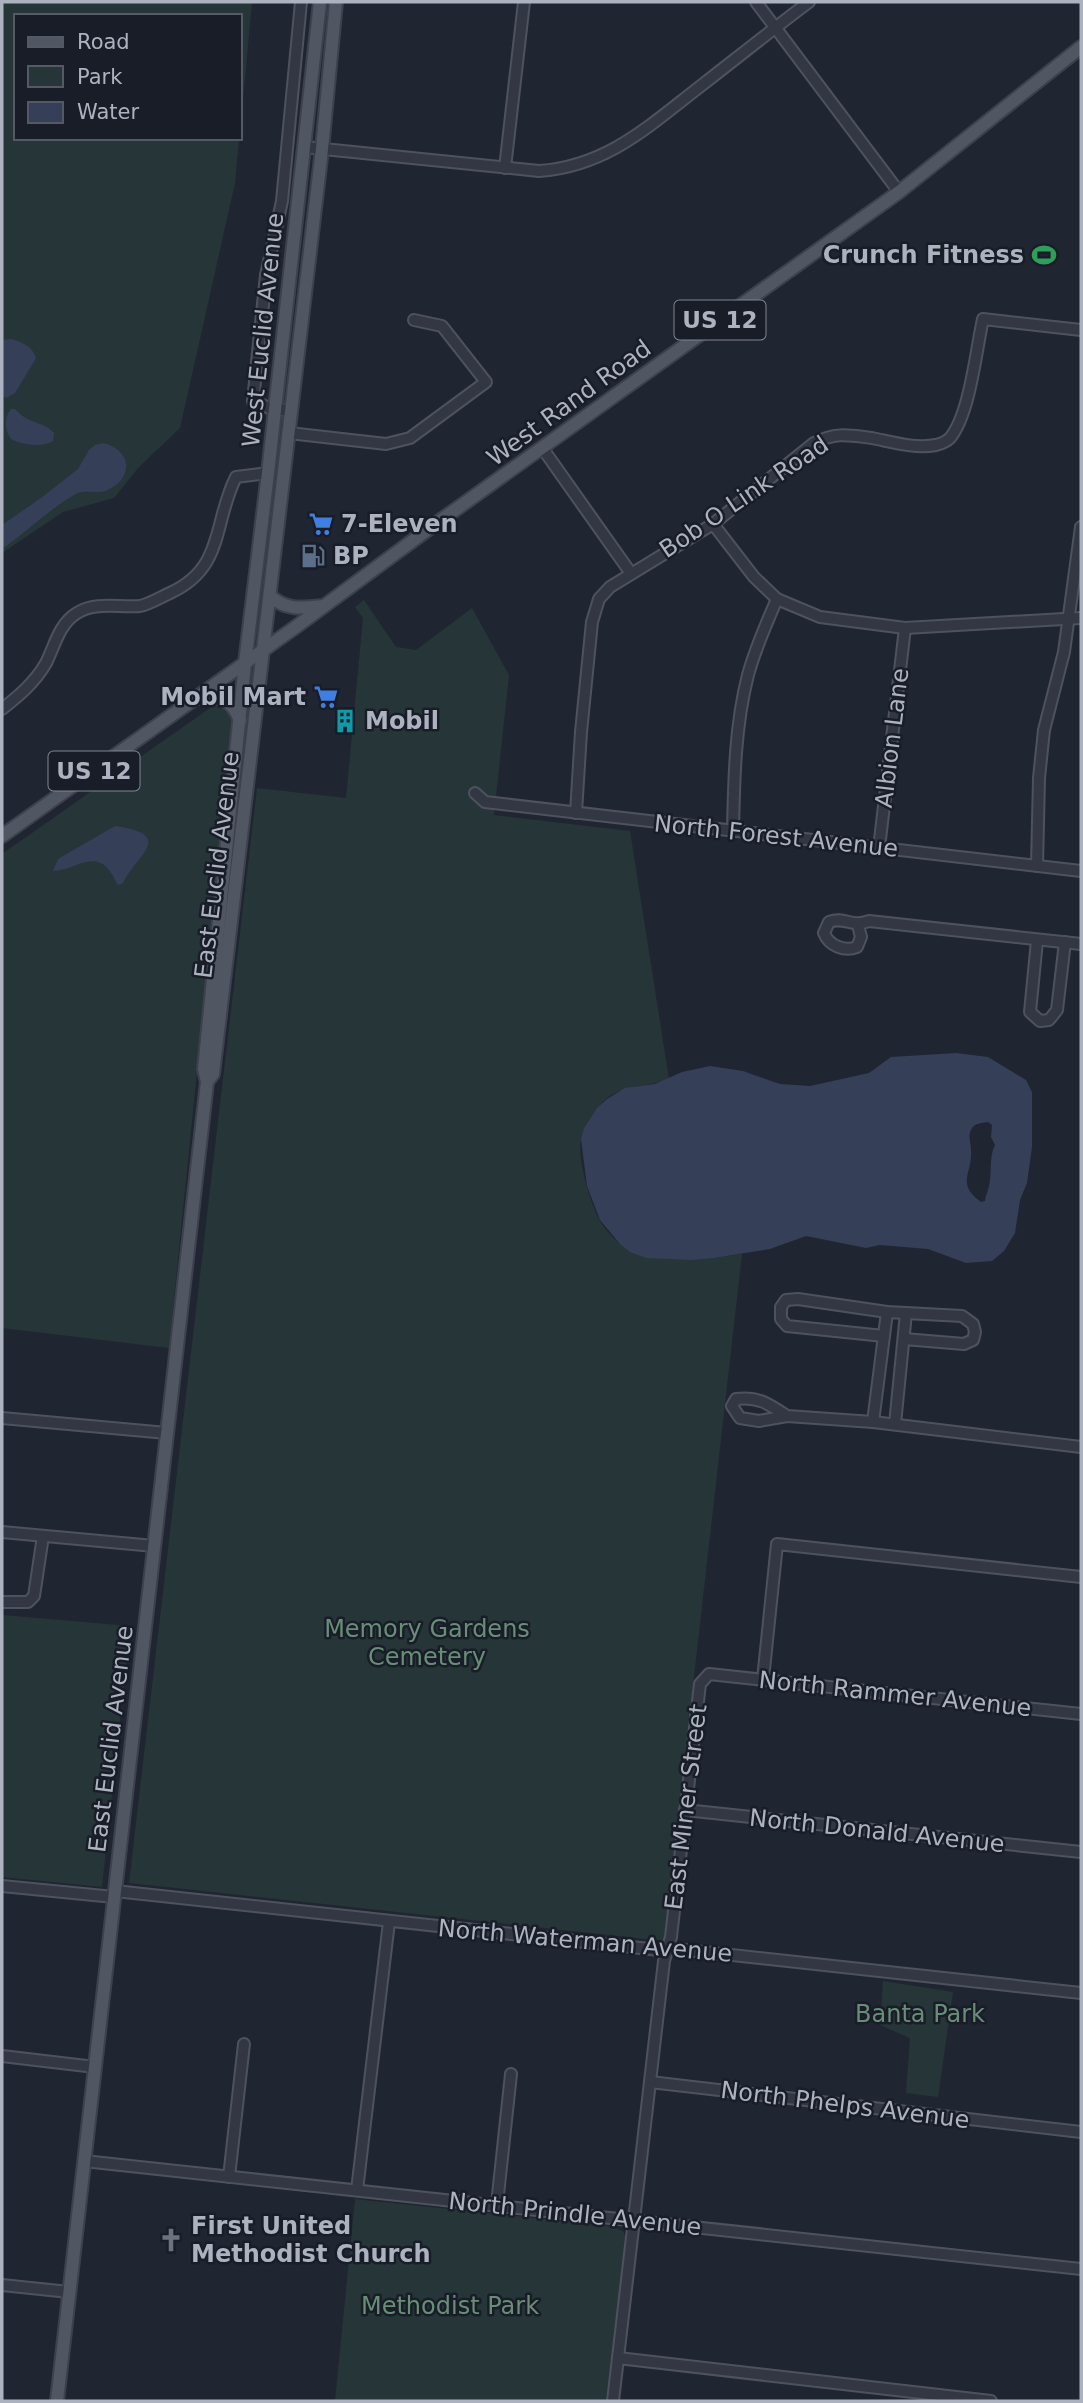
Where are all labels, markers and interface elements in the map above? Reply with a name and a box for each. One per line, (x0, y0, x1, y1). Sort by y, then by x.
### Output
legend (14, 14, 242, 140)
text: Road (77, 30, 130, 54)
text: Park (77, 65, 123, 89)
text: Water (77, 100, 139, 124)
street label: West Euclid Avenue (237, 211, 289, 449)
place label: Crunch Fitness (823, 241, 1024, 269)
sports icon: Crunch Fitness (1030, 241, 1058, 269)
road number: US 12 (674, 300, 766, 340)
street label: West Rand Road (482, 334, 656, 472)
street label: Bob O Link Road (654, 430, 834, 564)
supermarket icon: 7-Eleven (307, 510, 335, 538)
place label: 7-Eleven (341, 510, 458, 538)
fuel station icon: BP (299, 542, 327, 570)
place label: BP (333, 542, 369, 570)
street label: Albion Lane (870, 667, 914, 809)
place label: Mobil Mart (160, 683, 306, 711)
supermarket icon: Mobil Mart (312, 683, 340, 711)
building icon: Mobil (331, 707, 359, 735)
place label: Mobil (365, 707, 439, 735)
street label: East Euclid Avenue (189, 750, 245, 980)
road number: US 12 (48, 751, 140, 790)
street label: North Forest Avenue (653, 809, 899, 863)
park label: Memory Gardens Cemetery (324, 1615, 530, 1671)
street label: East Euclid Avenue (83, 1624, 139, 1854)
street label: North Rammer Avenue (757, 1666, 1033, 1722)
street label: East Miner Street (659, 1702, 713, 1912)
street label: North Donald Avenue (748, 1804, 1006, 1858)
street label: North Waterman Avenue (437, 1914, 733, 1968)
park label: Banta Park (855, 2000, 985, 2028)
street label: North Phelps Avenue (719, 2076, 971, 2134)
street label: North Prindle Avenue (447, 2187, 703, 2241)
place label: First United Methodist Church (191, 2212, 431, 2268)
church icon: First United Methodist Church (157, 2226, 185, 2254)
park label: Methodist Park (361, 2292, 539, 2320)

